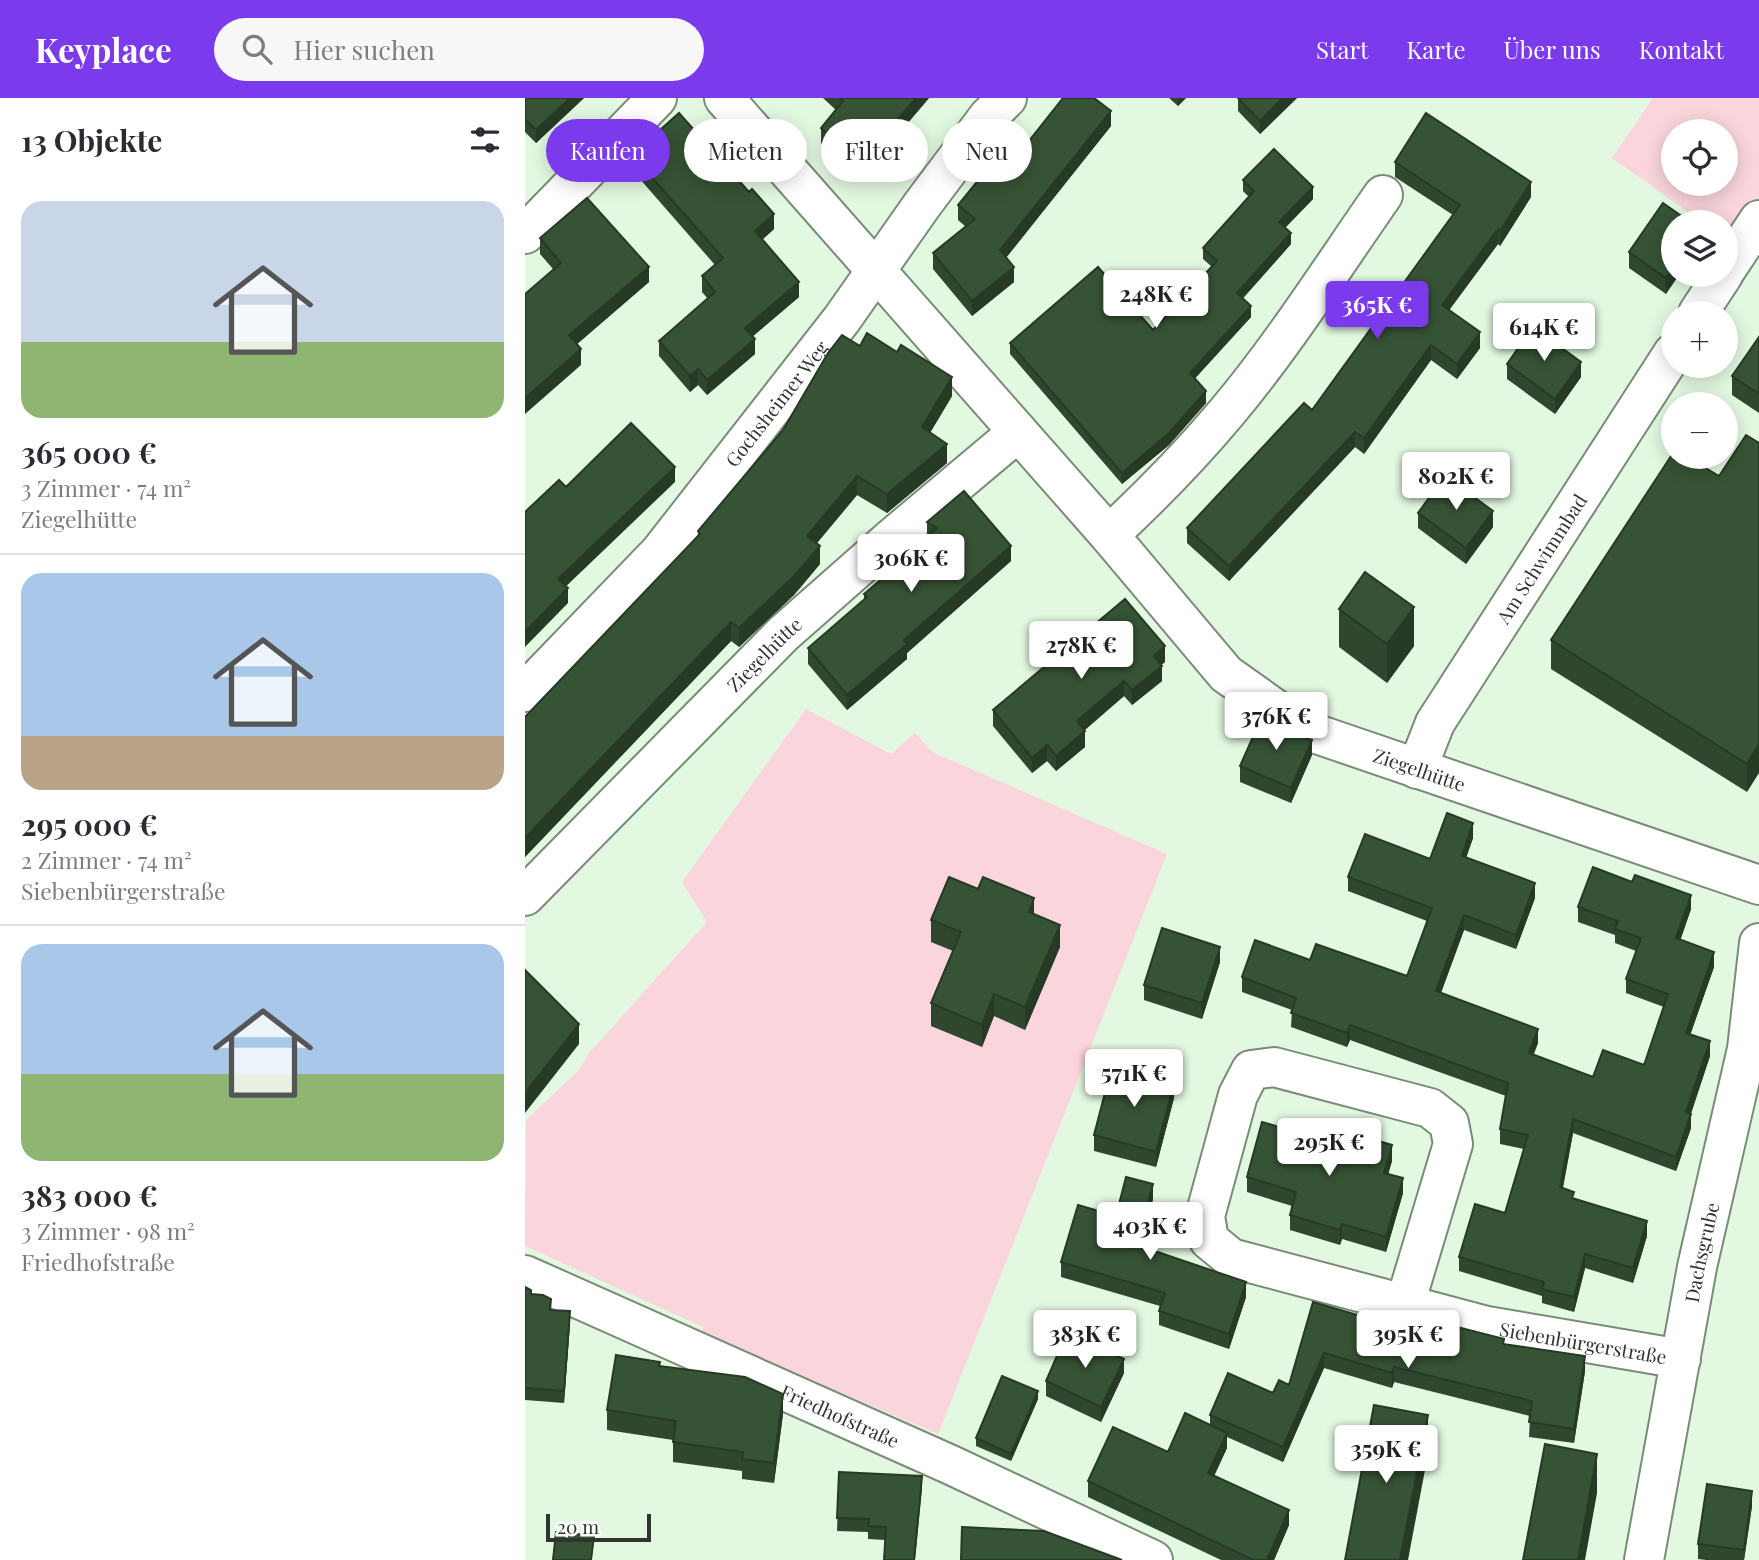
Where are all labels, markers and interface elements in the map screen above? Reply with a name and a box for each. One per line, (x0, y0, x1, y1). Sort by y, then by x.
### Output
search box (214, 18, 704, 81)
text: Keyplace (35, 27, 172, 71)
icon: search (238, 30, 276, 68)
text: Hier suchen (294, 32, 435, 67)
text: Start (1316, 33, 1369, 65)
text: Karte (1407, 33, 1466, 65)
text: Über uns (1504, 33, 1601, 65)
text: Kontakt (1639, 33, 1724, 65)
chip: Kaufen (546, 119, 670, 182)
chip: Mieten (684, 119, 807, 182)
chip: Filter (821, 119, 928, 182)
chip: Neu (942, 119, 1032, 182)
map controls (1661, 119, 1738, 469)
button: locate (1661, 119, 1738, 196)
text: 13 Objekte (21, 120, 162, 160)
icon: filters (466, 121, 504, 159)
button: layers (1661, 210, 1738, 287)
icon: home (200, 247, 326, 373)
pin: 248K € (1099, 271, 1213, 330)
text: 248K € (1119, 277, 1193, 308)
pin: 365K € (1320, 282, 1434, 341)
text: 365K € (1342, 288, 1412, 319)
button: + (1661, 301, 1738, 378)
pin: 614K € (1487, 303, 1601, 363)
text: 614K € (1509, 310, 1579, 341)
street label: Gochsheimer Weg (719, 335, 833, 472)
button: − (1661, 392, 1738, 469)
text: 365 000 € (21, 432, 157, 472)
pin: 802K € (1399, 452, 1513, 512)
text: 802K € (1418, 459, 1494, 490)
text: 3 Zimmer · 74 m² (21, 472, 191, 503)
street label: Am Schwimmbad (1489, 489, 1592, 629)
text: Ziegelhütte (21, 503, 137, 534)
pin: 306K € (854, 534, 968, 594)
text: 306K € (873, 541, 949, 572)
street label: Ziegelhütte (721, 611, 807, 697)
icon: home (200, 619, 326, 745)
pin: 278K € (1024, 622, 1138, 681)
text: 278K € (1045, 628, 1117, 659)
pin: 376K € (1219, 692, 1333, 752)
text: 376K € (1241, 699, 1311, 730)
street label: Ziegelhütte (1370, 741, 1469, 797)
text: 295 000 € (21, 804, 158, 844)
text: 2 Zimmer · 74 m² (21, 844, 192, 875)
text: Siebenbürgerstraße (21, 875, 226, 906)
icon: home (200, 990, 326, 1116)
pin: 571K € (1077, 1049, 1191, 1109)
text: 571K € (1101, 1056, 1167, 1087)
pin: 295K € (1272, 1118, 1386, 1178)
text: 295K € (1293, 1125, 1365, 1156)
text: 383 000 € (21, 1175, 158, 1215)
street label: Dachsgrube (1678, 1200, 1724, 1304)
pin: 403K € (1093, 1202, 1207, 1262)
text: 403K € (1113, 1209, 1187, 1240)
text: 3 Zimmer · 98 m² (21, 1215, 195, 1246)
text: Friedhofstraße (21, 1246, 175, 1277)
pin: 383K € (1028, 1310, 1142, 1370)
pin: 395K € (1351, 1310, 1465, 1370)
street label: Siebenbürgerstraße (1498, 1315, 1669, 1369)
text: 383K € (1049, 1317, 1121, 1348)
text: 395K € (1373, 1317, 1443, 1348)
street label: Friedhofstraße (777, 1378, 904, 1453)
pin: 359K € (1329, 1426, 1443, 1485)
text: 359K € (1351, 1432, 1421, 1463)
scale bar (546, 1511, 651, 1543)
text: 20 m (557, 1513, 599, 1539)

